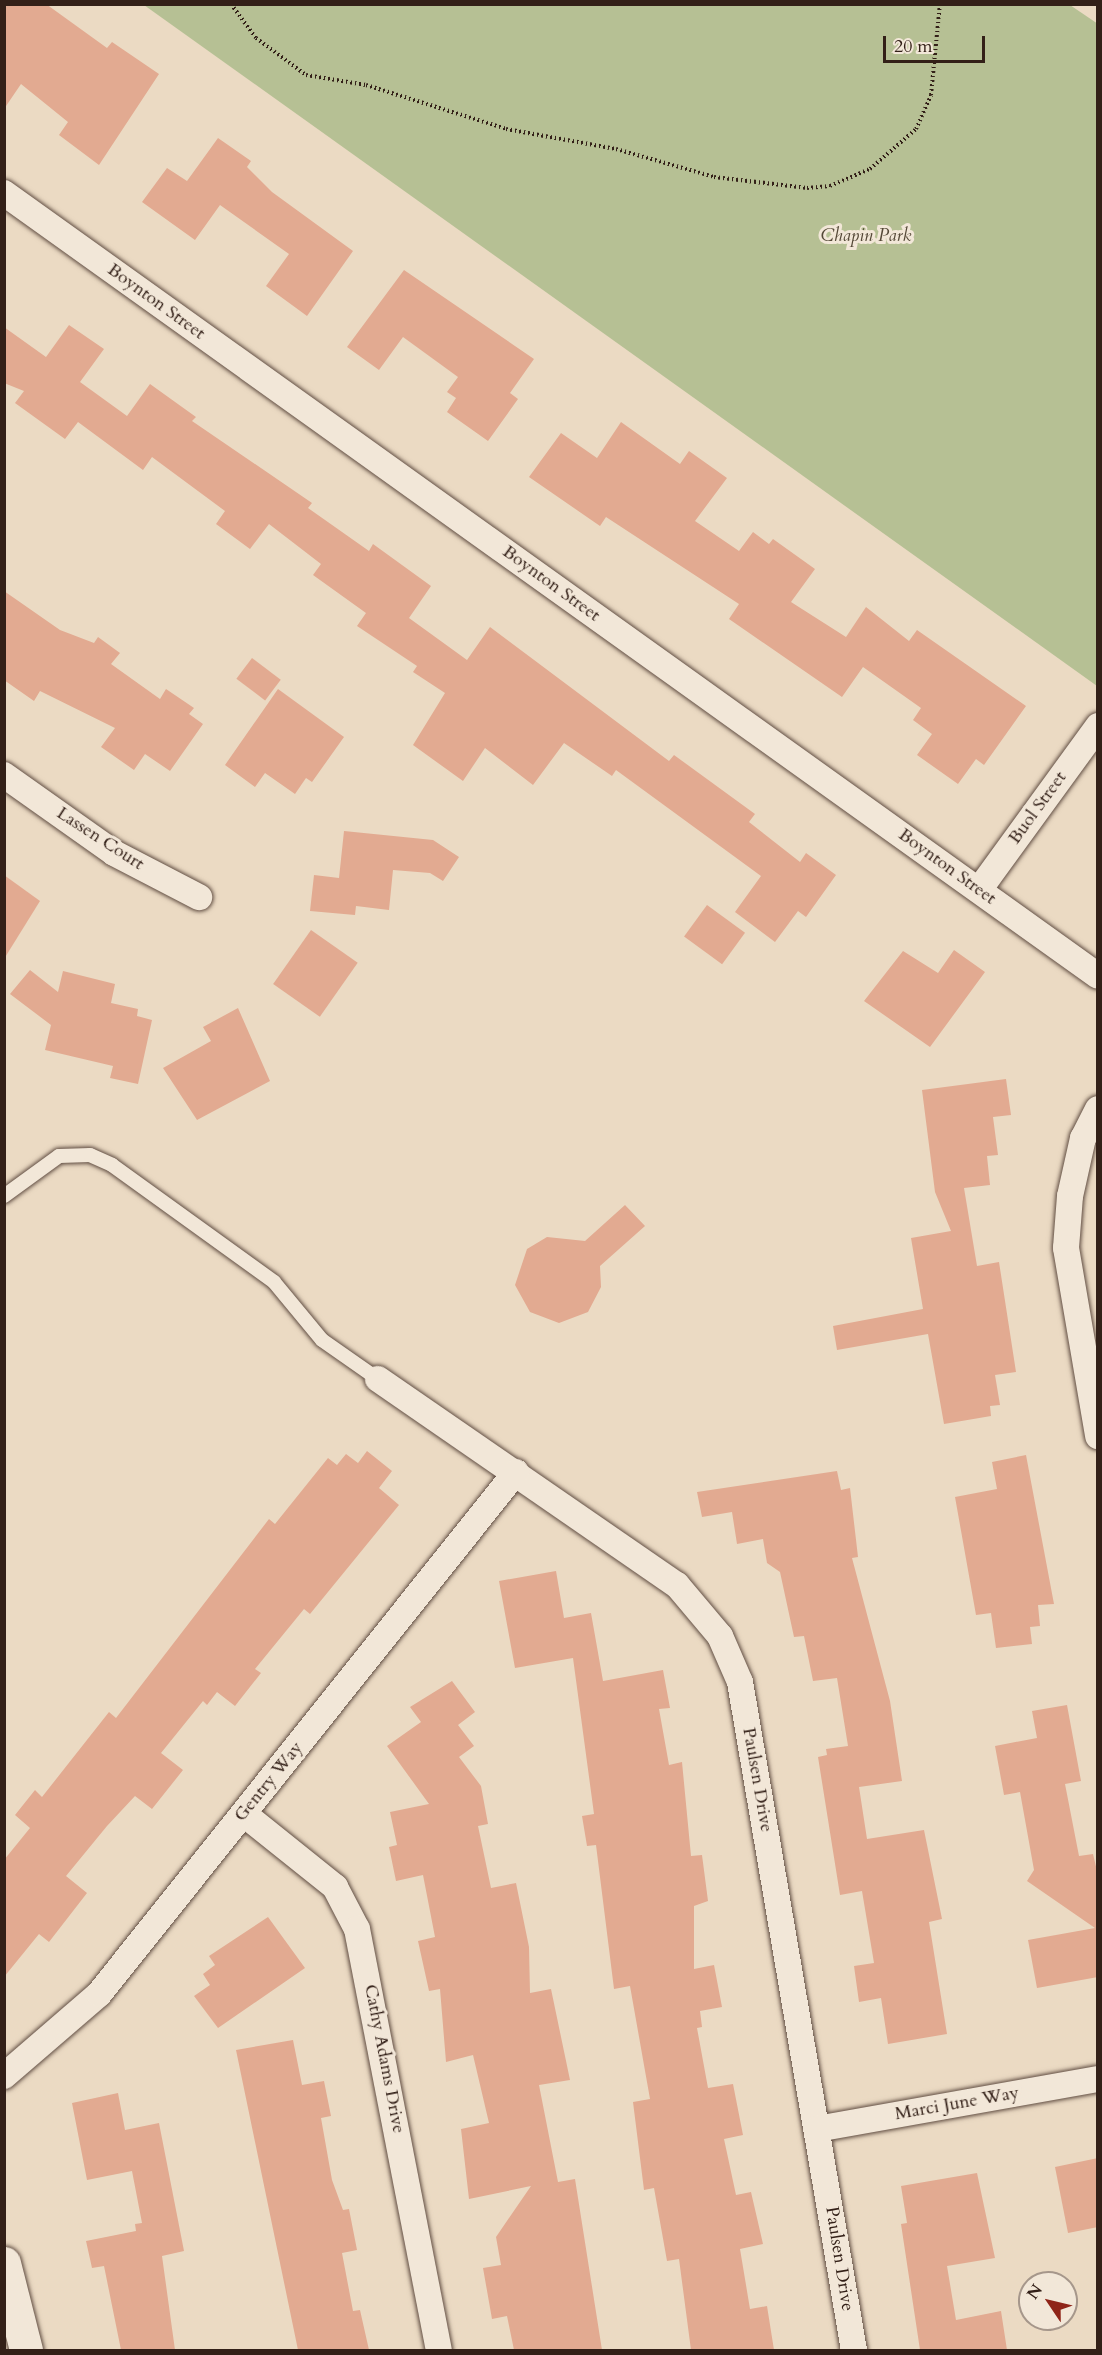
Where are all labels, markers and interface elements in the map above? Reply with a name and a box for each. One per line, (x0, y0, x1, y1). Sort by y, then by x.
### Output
scale bar (886, 24, 988, 62)
text: 20 m (894, 34, 933, 59)
park label: Chapin Park (821, 225, 911, 247)
street label: Boynton Street (103, 259, 209, 345)
street label: Boynton Street (498, 541, 604, 627)
street label: Buol Street (1004, 767, 1072, 849)
street label: Lassen Court (52, 803, 148, 875)
street label: Boynton Street (894, 824, 1000, 910)
street label: Paulsen Drive (737, 1726, 777, 1834)
street label: Gentry Way (230, 1738, 308, 1826)
street label: Cathy Adams Drive (359, 1983, 409, 2135)
street label: Marci June Way (893, 2082, 1021, 2126)
street label: Paulsen Drive (820, 2205, 858, 2313)
north arrow (1018, 2271, 1078, 2331)
text: N (1022, 2280, 1048, 2304)

